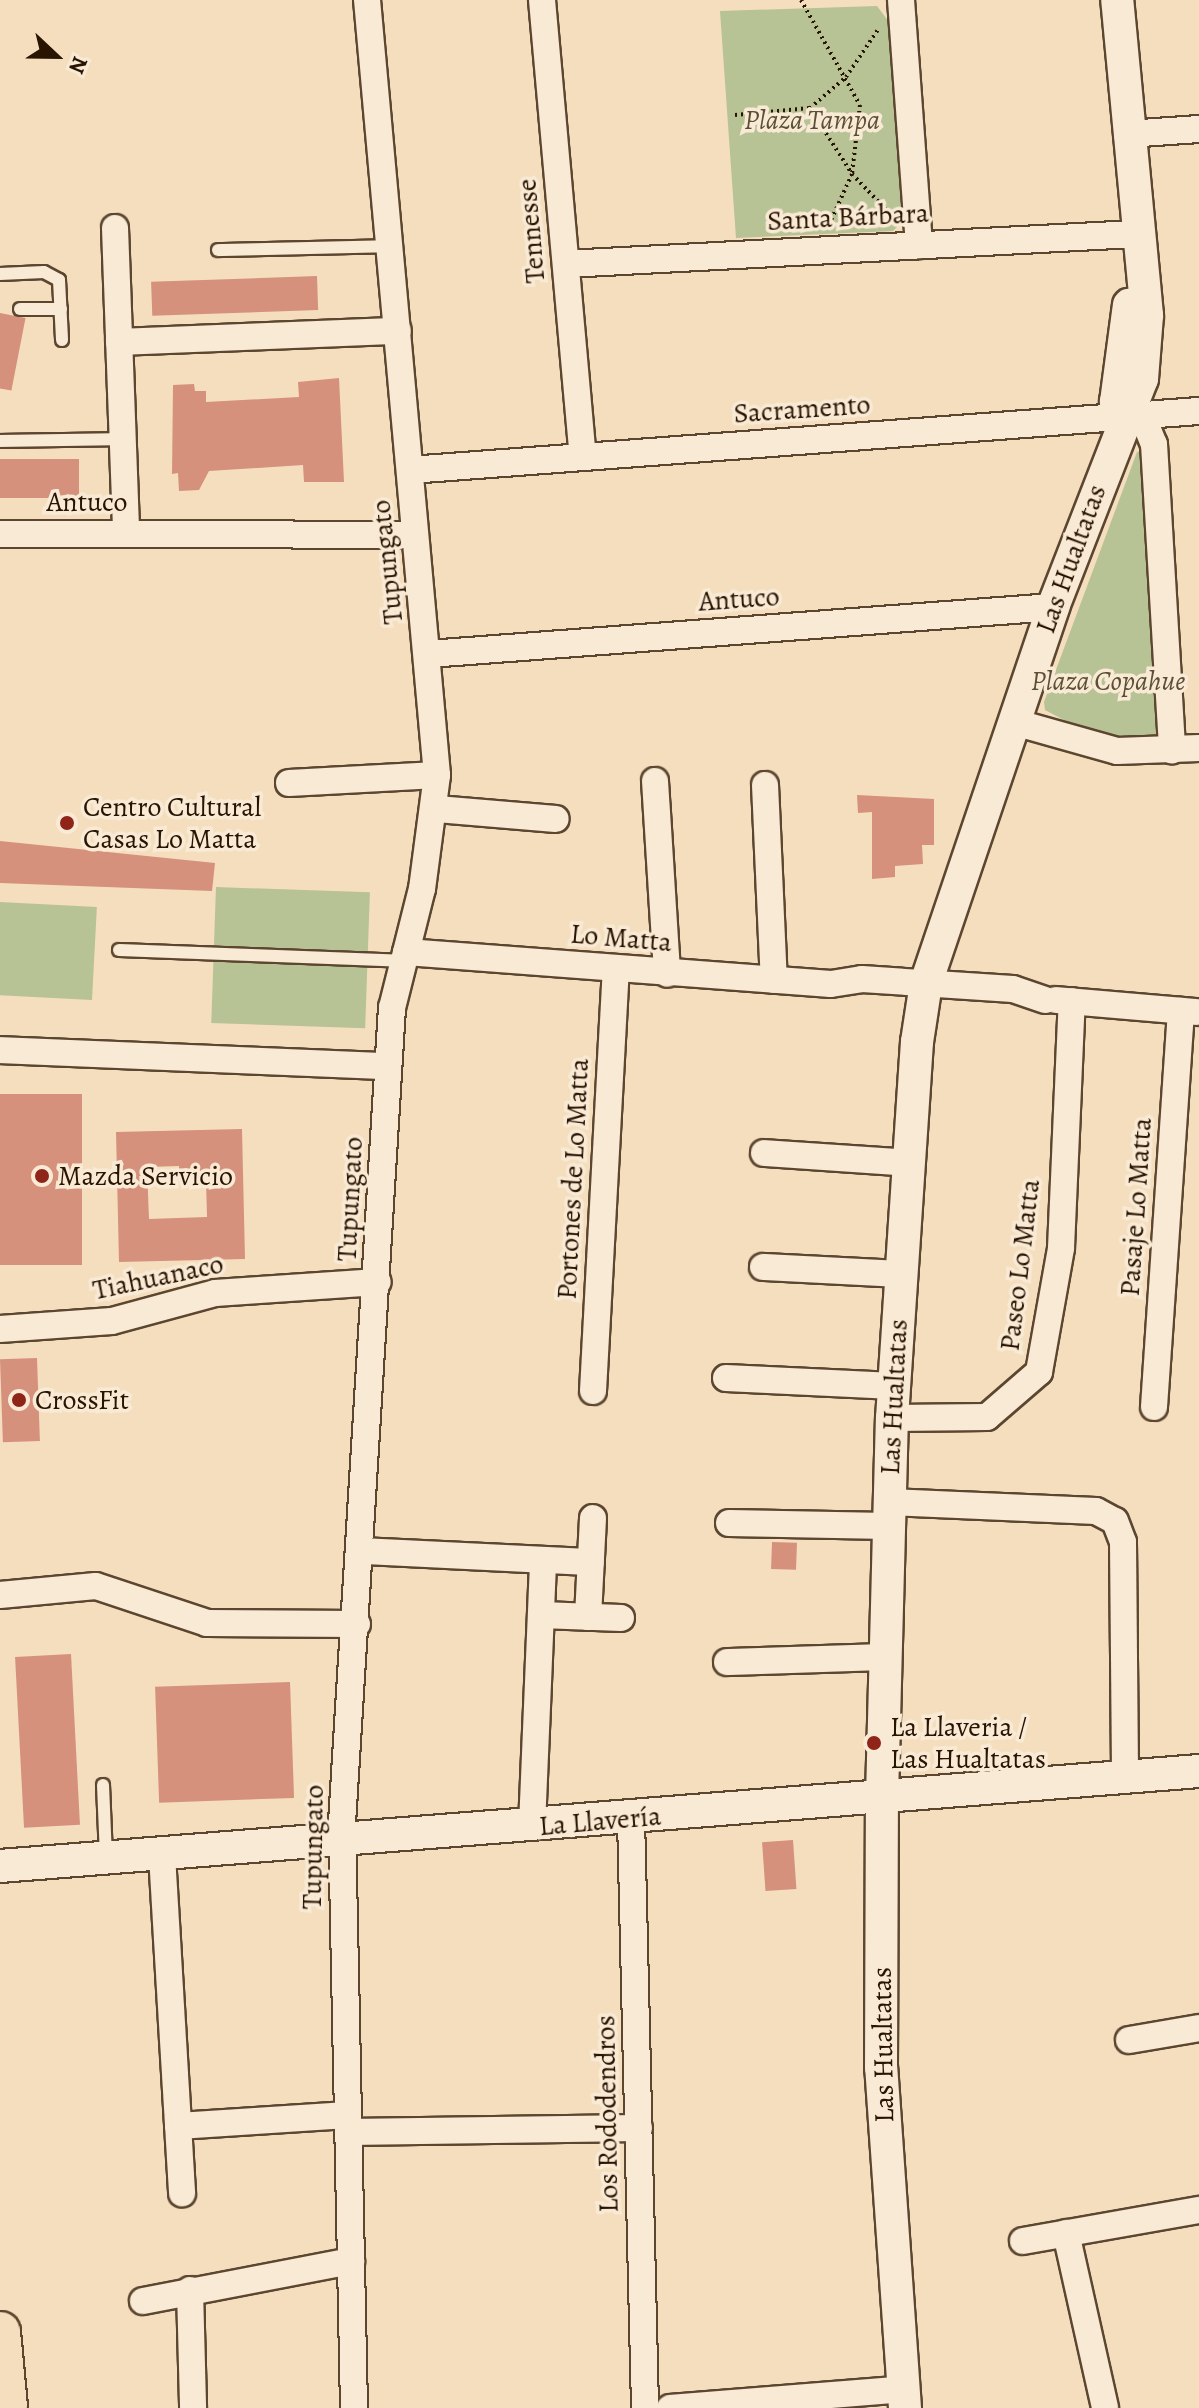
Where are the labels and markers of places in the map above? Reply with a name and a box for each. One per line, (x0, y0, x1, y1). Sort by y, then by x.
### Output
place label: Centro Cultural Casas Lo Matta (83, 790, 261, 856)
marker: Centro Cultural Casas Lo Matta (58, 814, 76, 832)
place label: Mazda Servicio (58, 1159, 233, 1193)
marker: Mazda Servicio (33, 1167, 51, 1185)
place label: CrossFit (35, 1383, 129, 1417)
marker: CrossFit (10, 1391, 28, 1409)
place label: La Llaveria / Las Hualtatas (890, 1710, 1046, 1776)
marker: La Llaveria / Las Hualtatas (865, 1734, 883, 1752)

